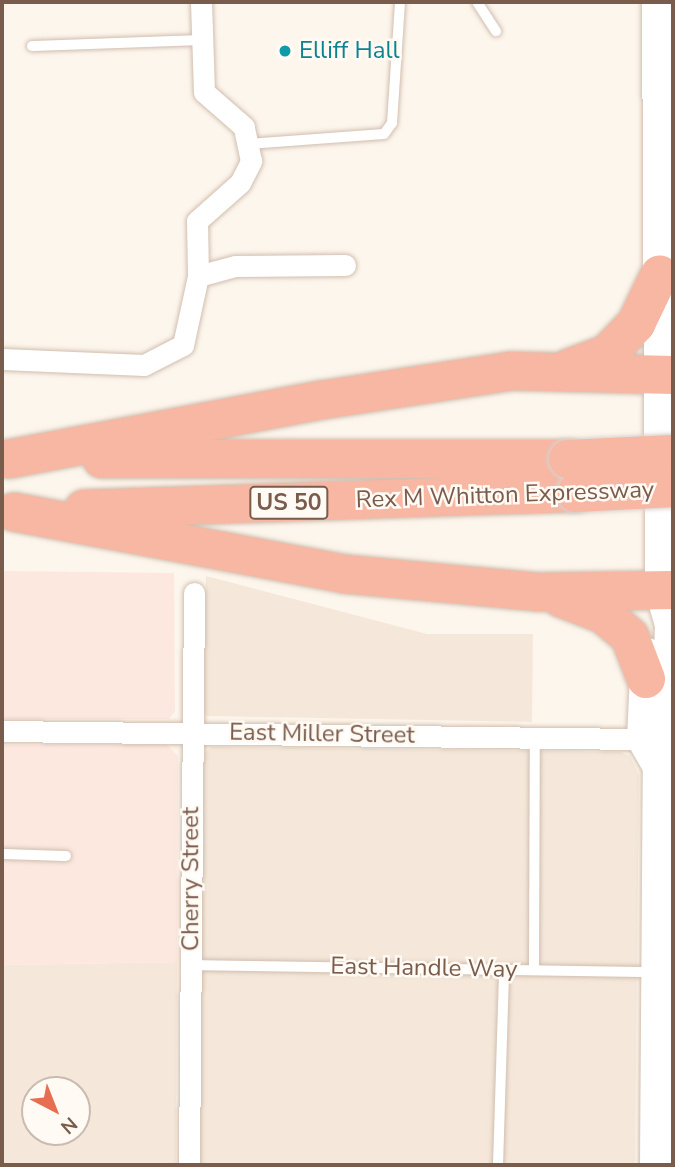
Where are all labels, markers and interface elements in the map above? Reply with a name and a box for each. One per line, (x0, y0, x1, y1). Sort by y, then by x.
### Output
place label: Elliff Hall (299, 37, 400, 65)
marker: Elliff Hall (277, 43, 293, 59)
street label: Rex M Whitton Expressway (355, 475, 655, 515)
road number: US 50 (249, 484, 329, 523)
street label: East Miller Street (229, 718, 415, 750)
street label: Cherry Street (177, 807, 205, 951)
street label: East Handle Way (330, 952, 518, 984)
north arrow (21, 1076, 91, 1146)
text: N (55, 1111, 83, 1140)

